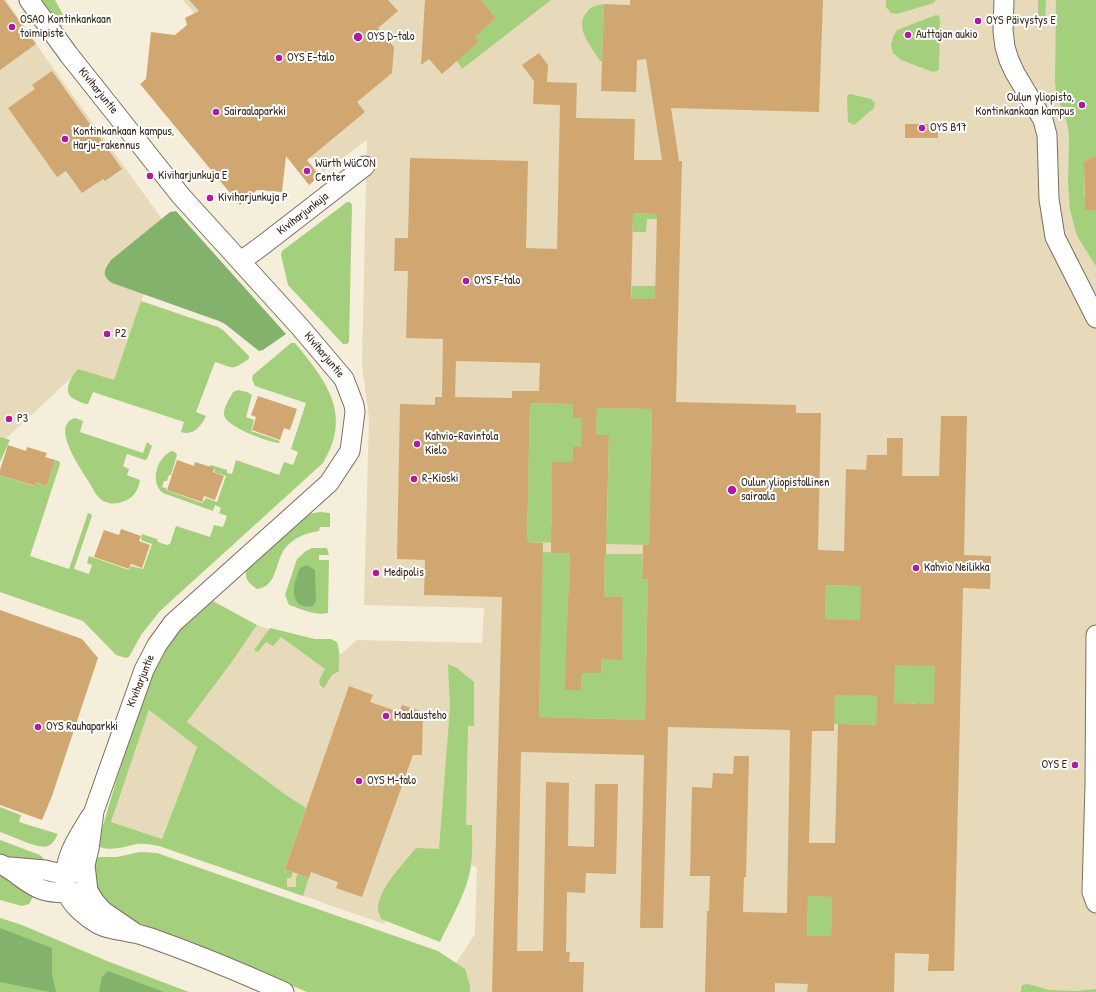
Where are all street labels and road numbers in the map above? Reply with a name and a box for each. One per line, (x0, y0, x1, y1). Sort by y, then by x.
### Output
street label: Kiviharjuntie (75, 65, 121, 117)
street label: Kiviharjunkuja (274, 189, 332, 239)
street label: Kiviharjuntie (301, 329, 347, 381)
street label: Kiviharjuntie (124, 653, 158, 709)

